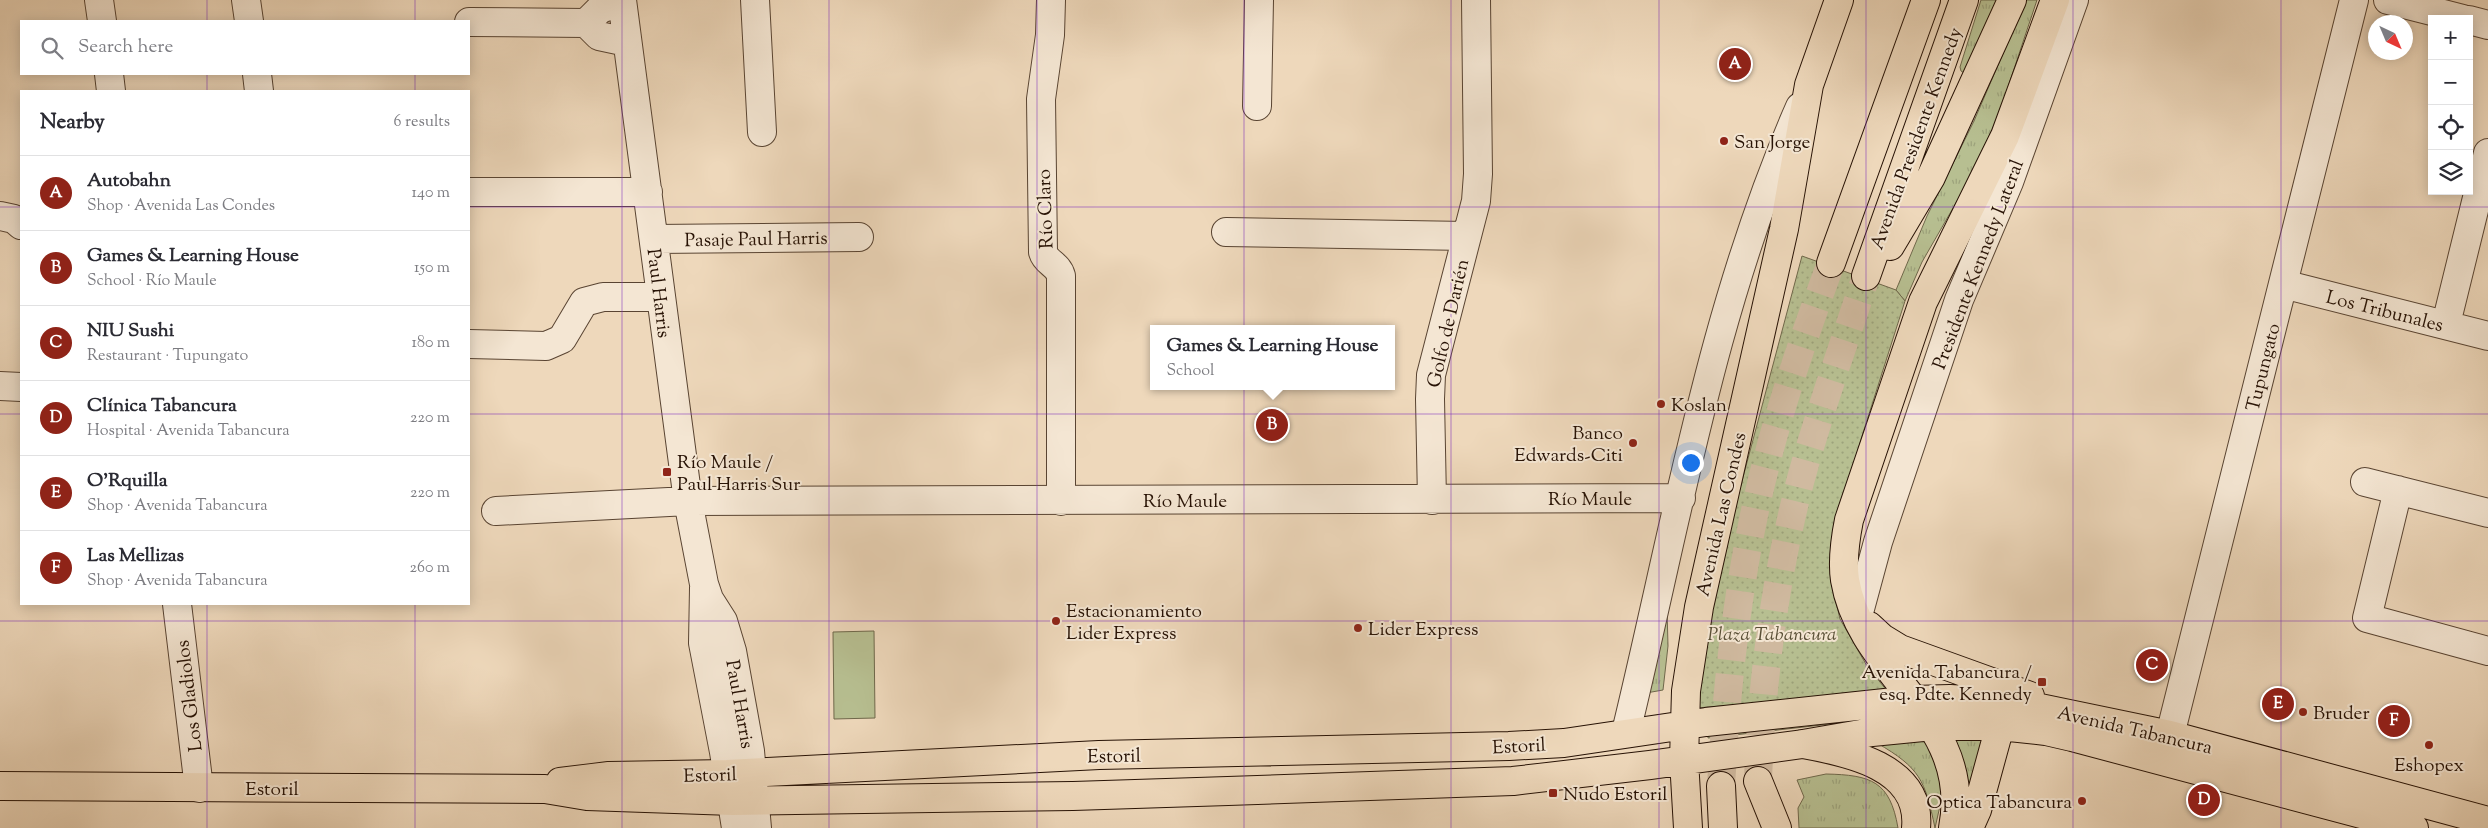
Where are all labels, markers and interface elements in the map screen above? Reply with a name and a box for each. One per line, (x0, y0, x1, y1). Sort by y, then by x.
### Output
north arrow (2368, 15, 2413, 60)
map controls (2428, 15, 2473, 195)
button: + (2428, 15, 2473, 60)
search box (20, 20, 470, 75)
street label: Avenida Presidente Kennedy (1865, 23, 1970, 254)
icon: search (38, 34, 66, 62)
text: Search here (78, 34, 173, 61)
pin: A (1719, 45, 1751, 83)
button: − (2428, 60, 2473, 105)
button: locate (2428, 105, 2473, 150)
text: Nearby (40, 108, 105, 138)
text: 6 results (394, 111, 450, 134)
place label: San Jorge (1734, 130, 1811, 157)
marker: San Jorge (1718, 135, 1730, 147)
button: layers (2428, 150, 2473, 195)
street label: Presidente Kennedy Lateral (1927, 156, 2032, 374)
text: Autobahn (87, 168, 171, 195)
street label: Río Claro (1032, 168, 1061, 249)
text: A (50, 182, 63, 205)
text: 140 m (412, 182, 450, 205)
text: Shop · Avenida Las Condes (87, 195, 275, 218)
street label: Pasaje Paul Harris (684, 226, 828, 255)
text: Games & Learning House (87, 243, 299, 270)
street label: Paul Harris (639, 247, 676, 340)
text: B (51, 257, 61, 280)
text: 150 m (414, 257, 450, 280)
street label: Golfo de Darién (1422, 257, 1477, 391)
text: School · Río Maule (87, 270, 217, 293)
street label: Los Tribunales (2323, 285, 2446, 340)
text: NIU Sushi (87, 318, 174, 345)
street label: Tupungato (2240, 321, 2288, 414)
popup (1150, 325, 1395, 390)
text: C (50, 332, 62, 355)
text: 180 m (411, 332, 450, 355)
text: Games & Learning House (1167, 333, 1378, 360)
text: Restaurant · Tupungato (87, 345, 248, 368)
text: School (1167, 360, 1214, 383)
text: Clínica Tabancura (87, 393, 237, 420)
place label: Koslan (1671, 393, 1727, 420)
marker: Koslan (1655, 398, 1667, 410)
pin: B (1256, 406, 1288, 444)
text: D (50, 407, 62, 430)
text: 220 m (410, 407, 450, 430)
text: Hospital · Avenida Tabancura (87, 420, 290, 443)
place label: Banco Edwards-Citi (1514, 421, 1623, 470)
street label: Avenida Las Condes (1690, 430, 1754, 599)
marker: Banco Edwards-Citi (1627, 437, 1639, 449)
place label: Río Maule / Paul Harris Sur (677, 450, 800, 499)
your location (1678, 450, 1704, 476)
marker: Río Maule / Paul Harris Sur (661, 466, 673, 478)
text: O'Rquilla (87, 468, 167, 495)
text: E (51, 482, 61, 505)
text: 220 m (410, 482, 450, 505)
street label: Río Maule (1548, 487, 1632, 514)
street label: Río Maule (1143, 489, 1227, 516)
text: Shop · Avenida Tabancura (87, 495, 268, 518)
text: Las Mellizas (87, 543, 184, 570)
text: F (52, 557, 60, 580)
text: 260 m (409, 557, 450, 580)
text: Shop · Avenida Tabancura (87, 570, 268, 593)
place label: Estacionamiento Lider Express (1066, 599, 1202, 648)
marker: Estacionamiento Lider Express (1050, 615, 1062, 627)
place label: Lider Express (1368, 617, 1479, 644)
marker: Lider Express (1352, 622, 1364, 634)
park label: Plaza Tabancura (1707, 622, 1837, 649)
street label: Los Gladiolos (170, 638, 211, 753)
pin: C (2136, 646, 2168, 684)
street label: Paul Harris (717, 658, 760, 751)
place label: Avenida Tabancura / esq. Pdte. Kennedy (1861, 660, 2033, 709)
marker: Avenida Tabancura / esq. Pdte. Kennedy (2036, 676, 2048, 688)
pin: E (2262, 685, 2294, 723)
street label: Avenida Tabancura (2054, 700, 2215, 762)
place label: Bruder (2313, 701, 2370, 728)
pin: F (2378, 702, 2410, 740)
marker: Bruder (2297, 706, 2309, 718)
street label: Estoril (1492, 733, 1547, 762)
marker: Eshopex (2423, 739, 2435, 751)
street label: Estoril (1087, 744, 1141, 771)
place label: Eshopex (2394, 753, 2464, 780)
street label: Estoril (683, 762, 737, 791)
street label: Estoril (245, 777, 299, 804)
pin: D (2188, 781, 2220, 819)
place label: Nudo Estoril (1563, 782, 1668, 809)
marker: Nudo Estoril (1547, 787, 1559, 799)
place label: Optica Tabancura (1926, 790, 2072, 817)
marker: Optica Tabancura (2076, 795, 2088, 807)

